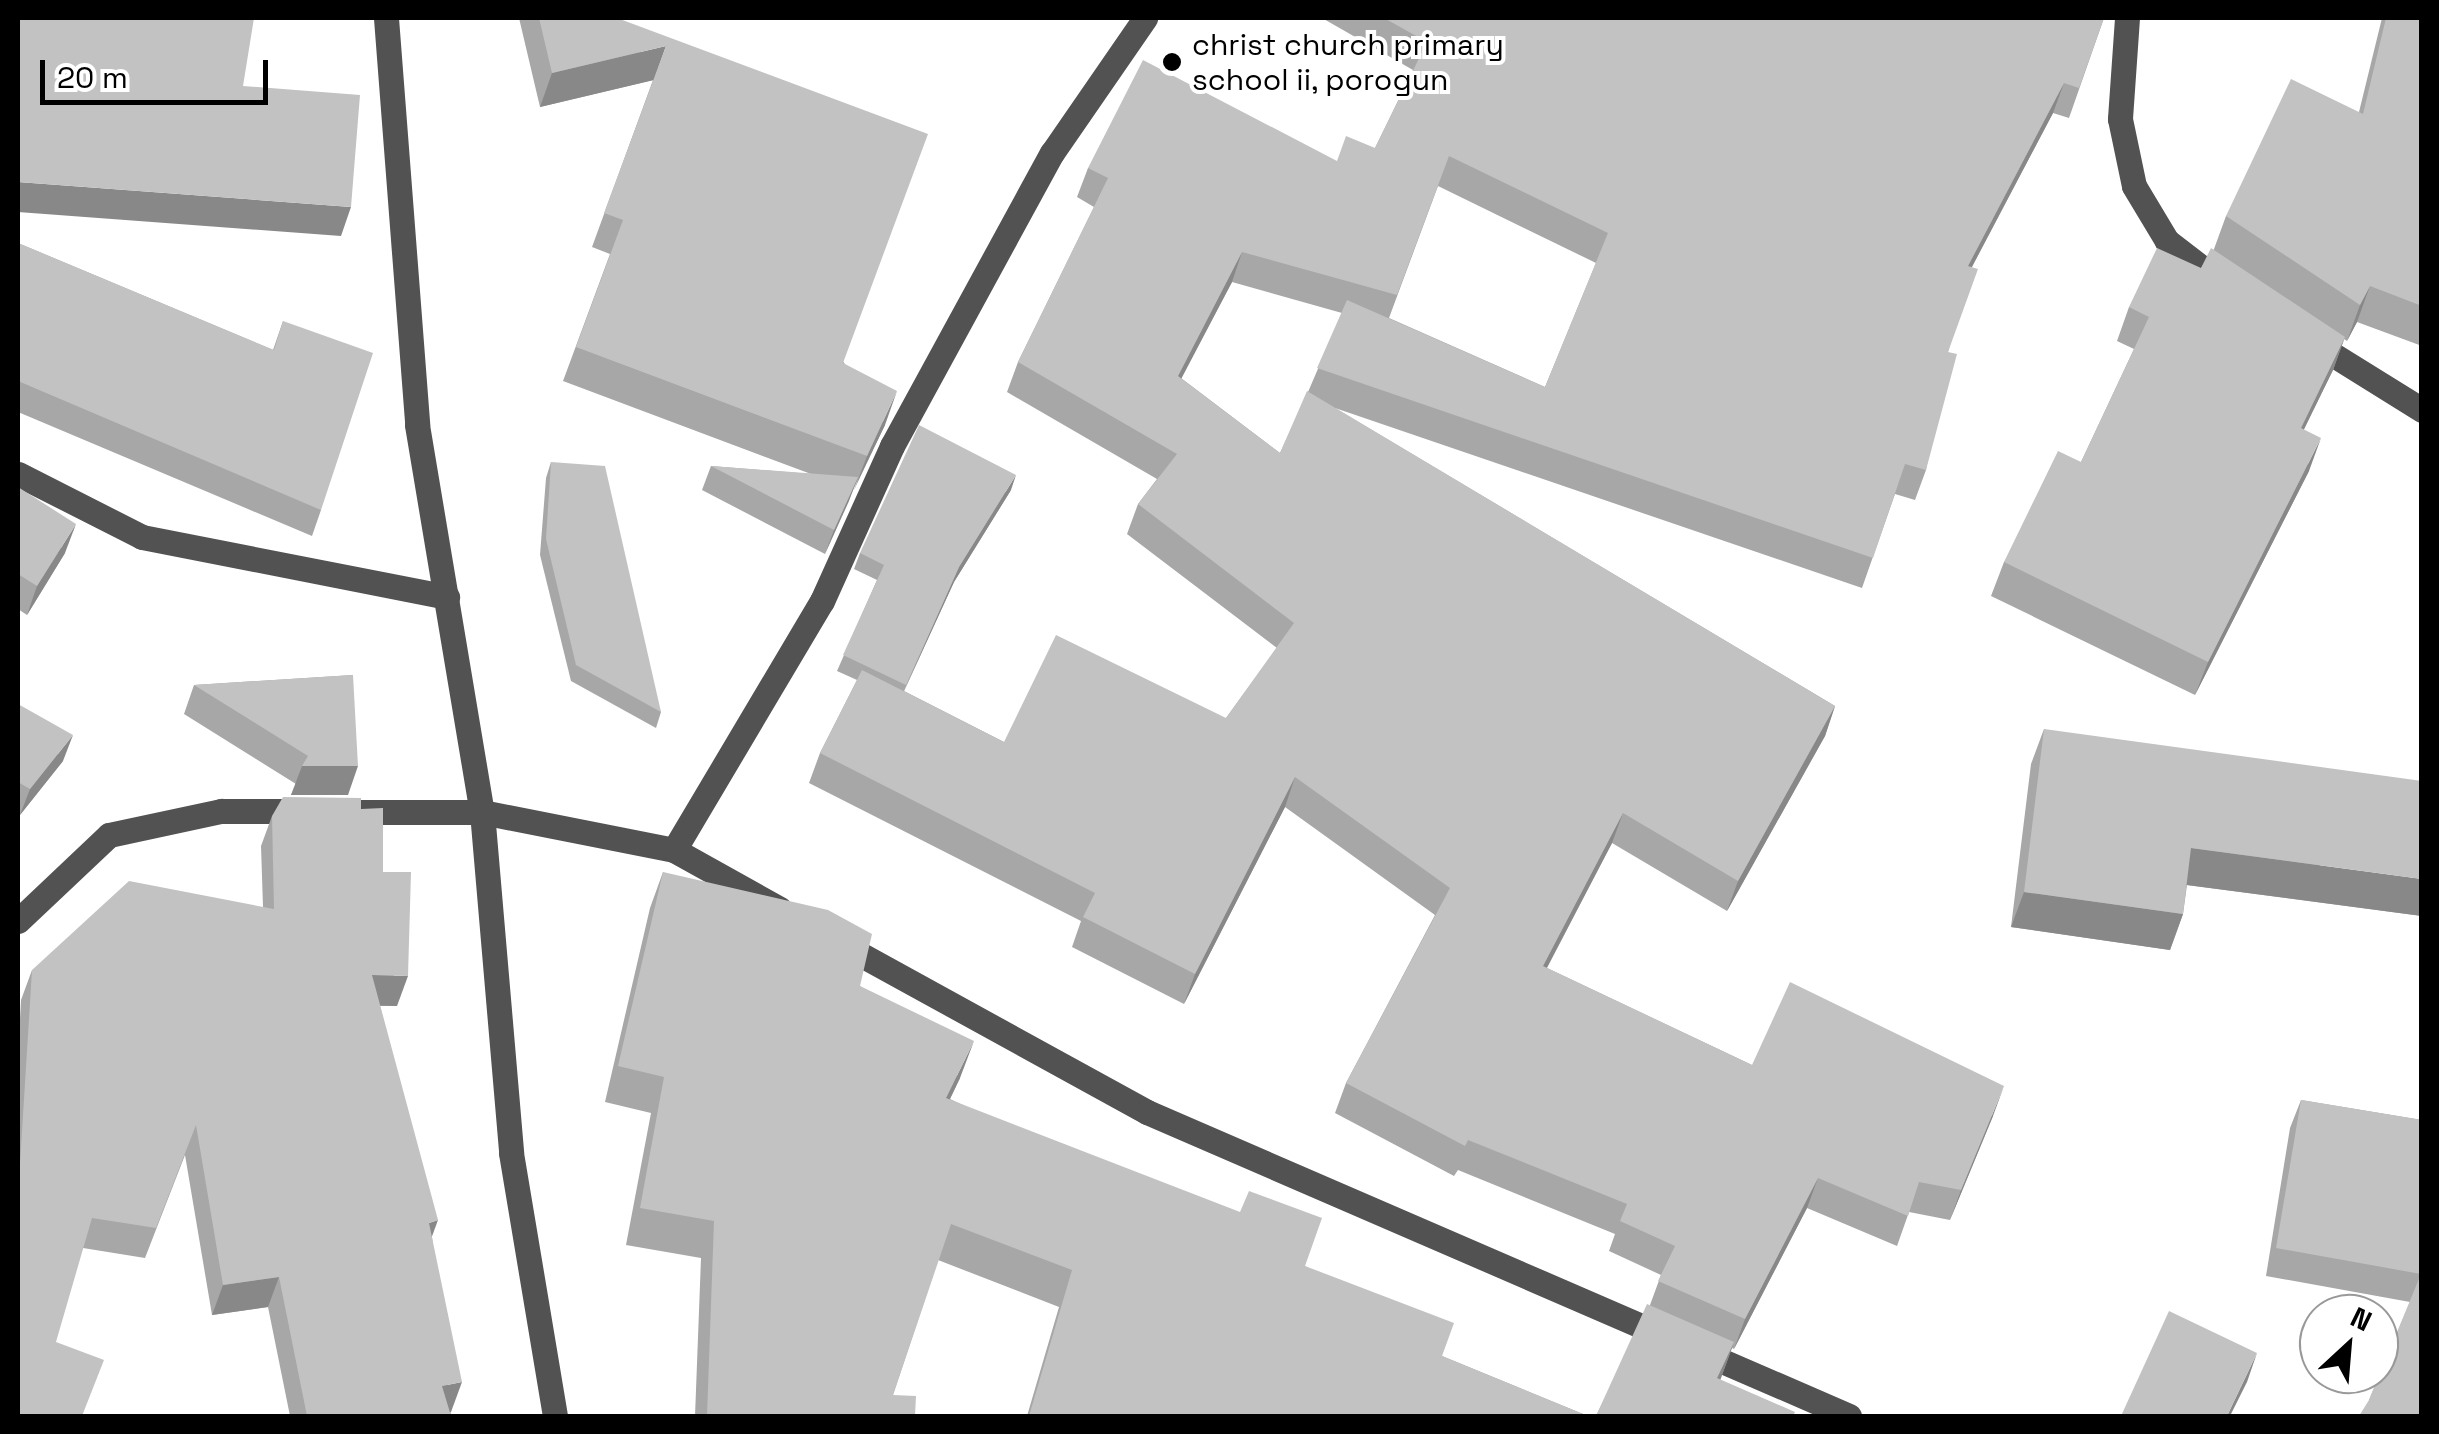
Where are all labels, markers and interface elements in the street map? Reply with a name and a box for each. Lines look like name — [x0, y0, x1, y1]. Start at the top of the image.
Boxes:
place label: christ church primary school ii, porogun — [1192, 27, 1504, 98]
scale bar — [45, 40, 272, 102]
marker: christ church primary school ii, porogun — [1161, 51, 1183, 73]
text: 20 m — [57, 58, 128, 97]
north arrow — [2299, 1294, 2399, 1394]
text: N — [2345, 1299, 2378, 1339]

